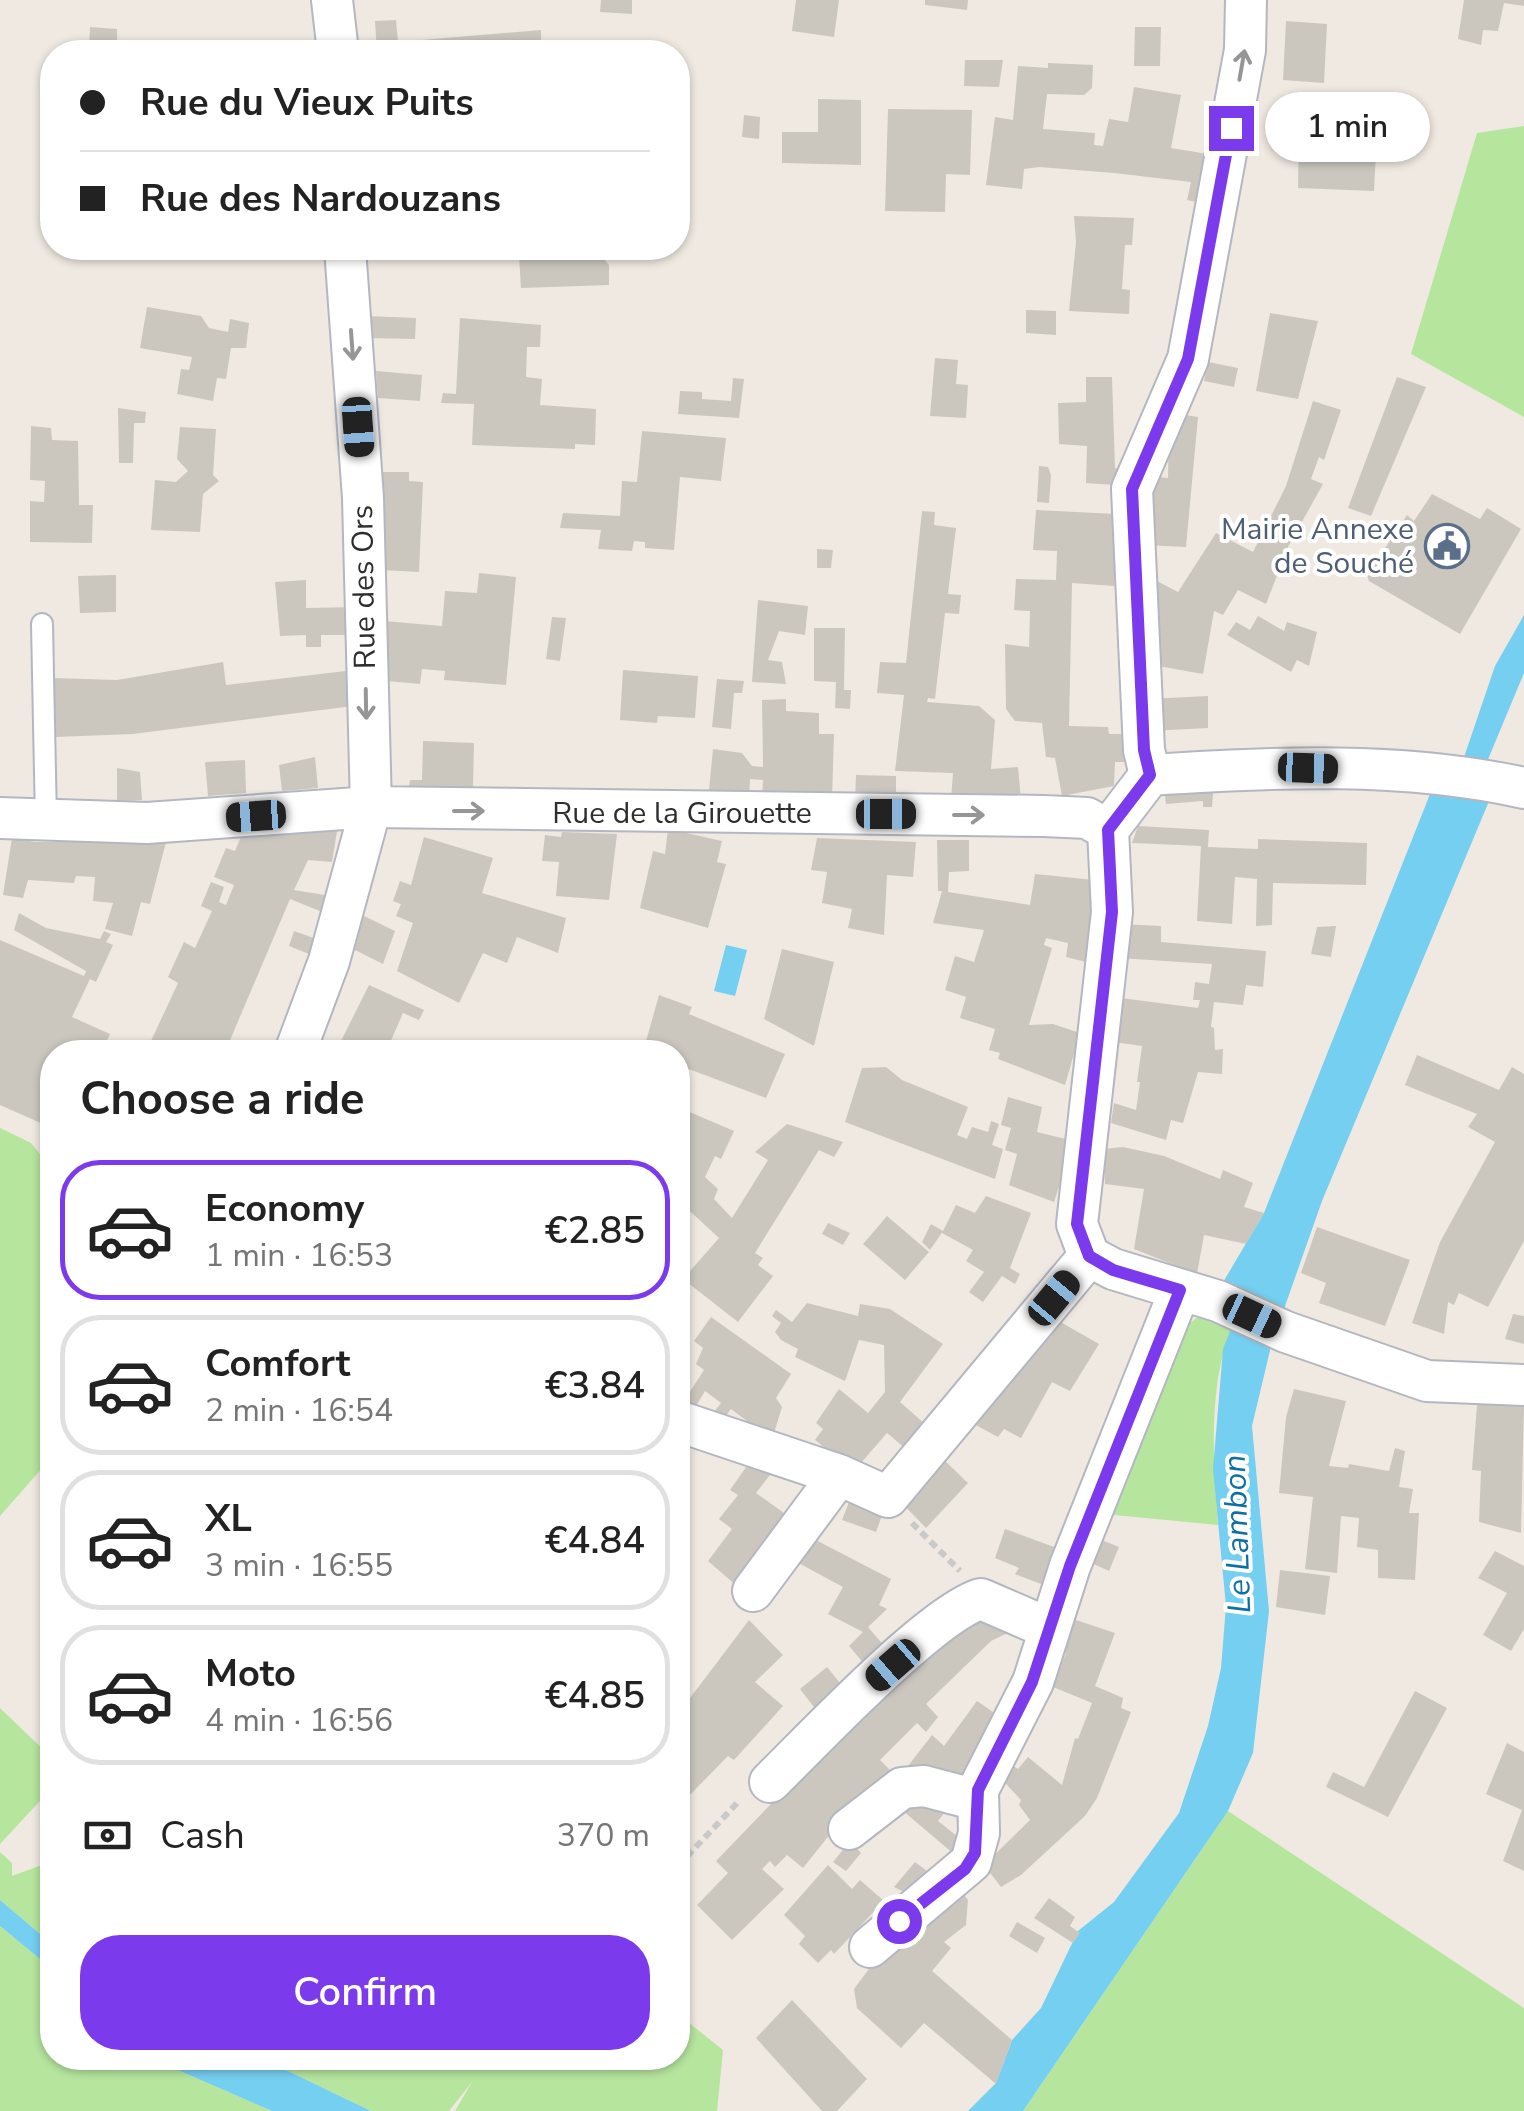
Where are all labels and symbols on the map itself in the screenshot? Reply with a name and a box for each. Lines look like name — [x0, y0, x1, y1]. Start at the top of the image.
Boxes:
one-way arrow — [1233, 49, 1252, 82]
callout: 1 min — [1266, 93, 1431, 163]
route end — [1209, 106, 1254, 151]
one-way arrow — [343, 328, 362, 360]
car — [341, 396, 375, 458]
street label: Rue des Ors — [342, 505, 386, 669]
place label: Mairie Annexe de Souché — [1221, 509, 1414, 584]
public building icon: Mairie Annexe de Souché — [1424, 523, 1470, 569]
one-way arrow — [357, 688, 376, 720]
car — [1277, 752, 1339, 784]
street label: Rue de la Girouette — [552, 793, 812, 834]
car — [225, 799, 287, 833]
car — [856, 799, 916, 829]
one-way arrow — [452, 802, 484, 820]
one-way arrow — [952, 806, 984, 824]
car — [1023, 1265, 1085, 1331]
car — [1218, 1290, 1286, 1342]
water label: Le Lambon — [1213, 1454, 1261, 1614]
car — [861, 1634, 925, 1696]
route start — [877, 1899, 922, 1944]

